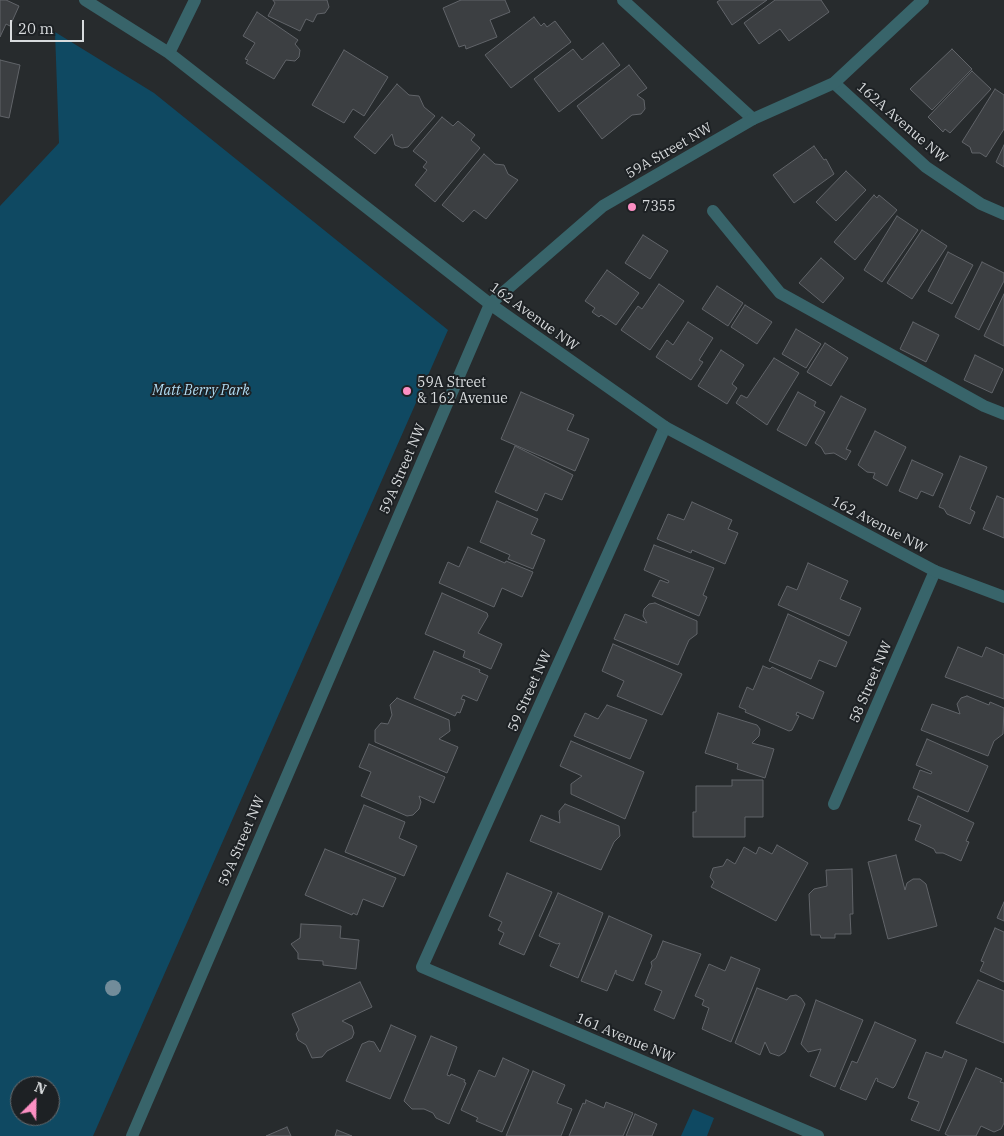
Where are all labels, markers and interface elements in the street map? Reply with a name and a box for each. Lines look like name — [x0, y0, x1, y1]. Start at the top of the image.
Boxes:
scale bar — [12, 10, 86, 42]
text: 20 m — [18, 19, 54, 38]
street label: 162A Avenue NW — [853, 79, 951, 167]
street label: 59A Street NW — [623, 120, 715, 182]
place label: 7355 — [642, 199, 676, 215]
marker: 7355 — [626, 201, 638, 213]
street label: 162 Avenue NW — [486, 279, 582, 355]
place label: 59A Street & 162 Avenue — [417, 375, 508, 408]
park label: Matt Berry Park — [152, 383, 250, 399]
marker: 59A Street & 162 Avenue — [401, 385, 413, 397]
street label: 59A Street NW — [376, 421, 430, 517]
street label: 162 Avenue NW — [829, 493, 929, 557]
street label: 58 Street NW — [846, 639, 896, 725]
street label: 59 Street NW — [505, 648, 555, 734]
street label: 59A Street NW — [215, 793, 269, 889]
street label: 161 Avenue NW — [573, 1010, 677, 1066]
north arrow — [10, 1076, 60, 1126]
text: N — [32, 1078, 49, 1099]

